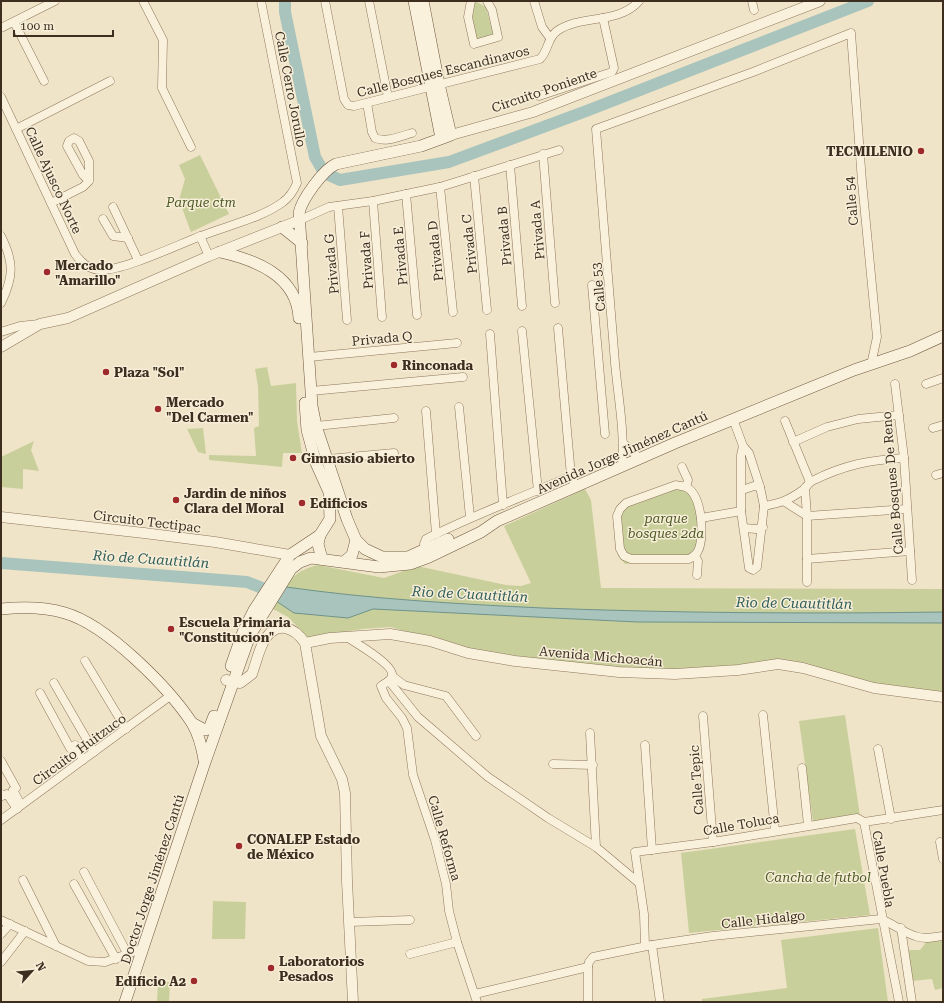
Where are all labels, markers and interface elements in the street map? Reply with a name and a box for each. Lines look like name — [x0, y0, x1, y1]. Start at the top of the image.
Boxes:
scale bar — [14, 12, 113, 38]
text: 100 m — [20, 19, 54, 33]
street label: Calle Cerro Jorullo — [272, 30, 309, 148]
street label: Calle Bosques Escandinavos — [355, 43, 531, 100]
street label: Circuito Poniente — [490, 65, 599, 116]
street label: Calle Ajusco Norte — [22, 124, 85, 236]
place label: TECMILENIO — [826, 144, 914, 159]
marker: TECMILENIO — [916, 146, 926, 156]
street label: Calle 54 — [842, 175, 861, 226]
park label: Parque ctm — [165, 195, 236, 210]
street label: Privada A — [527, 200, 548, 260]
street label: Privada B — [494, 205, 515, 266]
street label: Privada C — [459, 213, 480, 275]
street label: Privada D — [425, 220, 446, 282]
street label: Privada E — [390, 226, 411, 286]
street label: Privada F — [357, 230, 376, 290]
street label: Privada G — [321, 233, 342, 295]
place label: Mercado "Amarillo" — [55, 258, 121, 288]
street label: Calle 53 — [588, 262, 609, 312]
marker: Mercado "Amarillo" — [42, 267, 52, 277]
street label: Privada Q — [351, 328, 413, 349]
place label: Rinconada — [402, 358, 474, 373]
marker: Rinconada — [389, 360, 399, 370]
place label: Plaza "Sol" — [114, 365, 185, 380]
marker: Plaza "Sol" — [101, 367, 111, 377]
place label: Mercado "Del Carmen" — [166, 395, 254, 425]
marker: Mercado "Del Carmen" — [153, 404, 163, 414]
street label: Avenida Jorge Jiménez Cantú — [535, 408, 710, 497]
street label: Calle Bosques De Reno — [879, 411, 906, 555]
place label: Gimnasio abierto — [301, 451, 415, 466]
marker: Gimnasio abierto — [288, 453, 298, 463]
place label: Jardin de niños Clara del Moral — [184, 486, 287, 516]
marker: Jardin de niños Clara del Moral — [171, 495, 181, 505]
place label: Edificios — [310, 496, 368, 511]
marker: Edificios — [297, 498, 307, 508]
street label: Circuito Tectipac — [92, 507, 202, 536]
park label: parque bosques 2da — [628, 511, 704, 541]
water label: Rio de Cuautitlán — [91, 547, 210, 571]
water label: Rio de Cuautitlán — [410, 583, 529, 605]
water label: Rio de Cuautitlán — [735, 594, 853, 612]
place label: Escuela Primaria "Constitucion" — [179, 615, 291, 645]
marker: Escuela Primaria "Constitucion" — [166, 624, 176, 634]
street label: Avenida Michoacán — [539, 644, 664, 669]
street label: Circuito Huitzuco — [30, 710, 129, 788]
street label: Calle Tepic — [687, 745, 706, 815]
street label: Doctor Jorge Jiménez Cantú — [118, 792, 187, 966]
street label: Calle Reforma — [425, 794, 464, 882]
street label: Calle Toluca — [702, 810, 780, 839]
street label: Calle Puebla — [869, 829, 898, 909]
place label: CONALEP Estado de México — [247, 832, 360, 862]
marker: CONALEP Estado de México — [234, 841, 244, 851]
park label: Cancha de futbol — [765, 870, 871, 885]
street label: Calle Hidalgo — [720, 908, 806, 931]
north arrow — [12, 951, 52, 991]
place label: Laboratorios Pesados — [279, 954, 365, 984]
text: N — [33, 960, 48, 974]
marker: Laboratorios Pesados — [266, 963, 276, 973]
place label: Edificio A2 — [115, 974, 186, 989]
marker: Edificio A2 — [189, 976, 199, 986]

